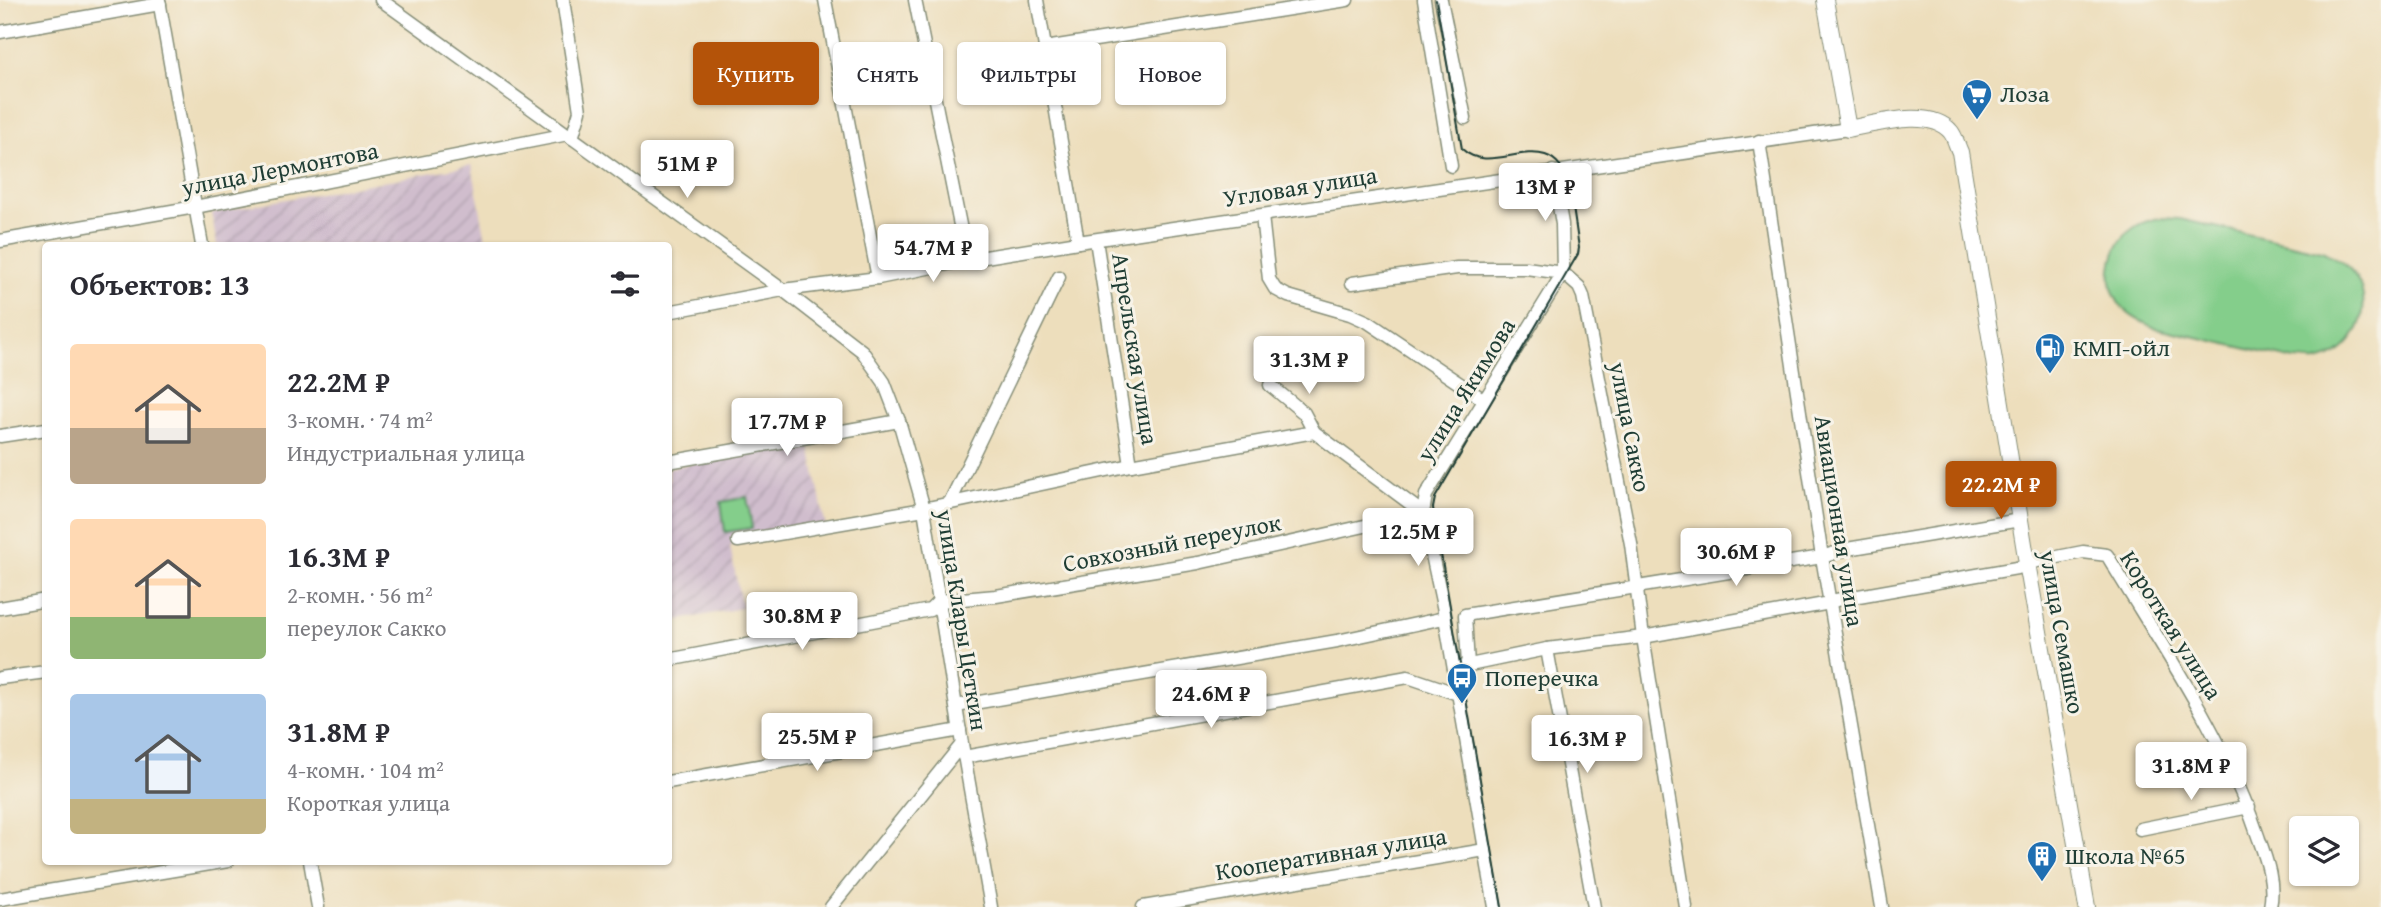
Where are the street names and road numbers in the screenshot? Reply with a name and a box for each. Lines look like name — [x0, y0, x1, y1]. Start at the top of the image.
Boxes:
street label: улица Лермонтова — [178, 132, 382, 205]
street label: Угловая улица — [1220, 157, 1380, 216]
street label: Апрельская улица — [1103, 251, 1168, 448]
street label: улица Якимова — [1407, 311, 1524, 469]
street label: улица Сакко — [1601, 358, 1660, 495]
street label: Авиационная улица — [1806, 413, 1874, 630]
street label: Совхозный переулок — [1060, 504, 1284, 581]
street label: улица Клары Цеткин — [928, 506, 997, 733]
street label: Короткая улица — [2112, 543, 2232, 707]
street label: улица Семашко — [2031, 546, 2094, 717]
street label: Кооперативная улица — [1213, 818, 1450, 889]

